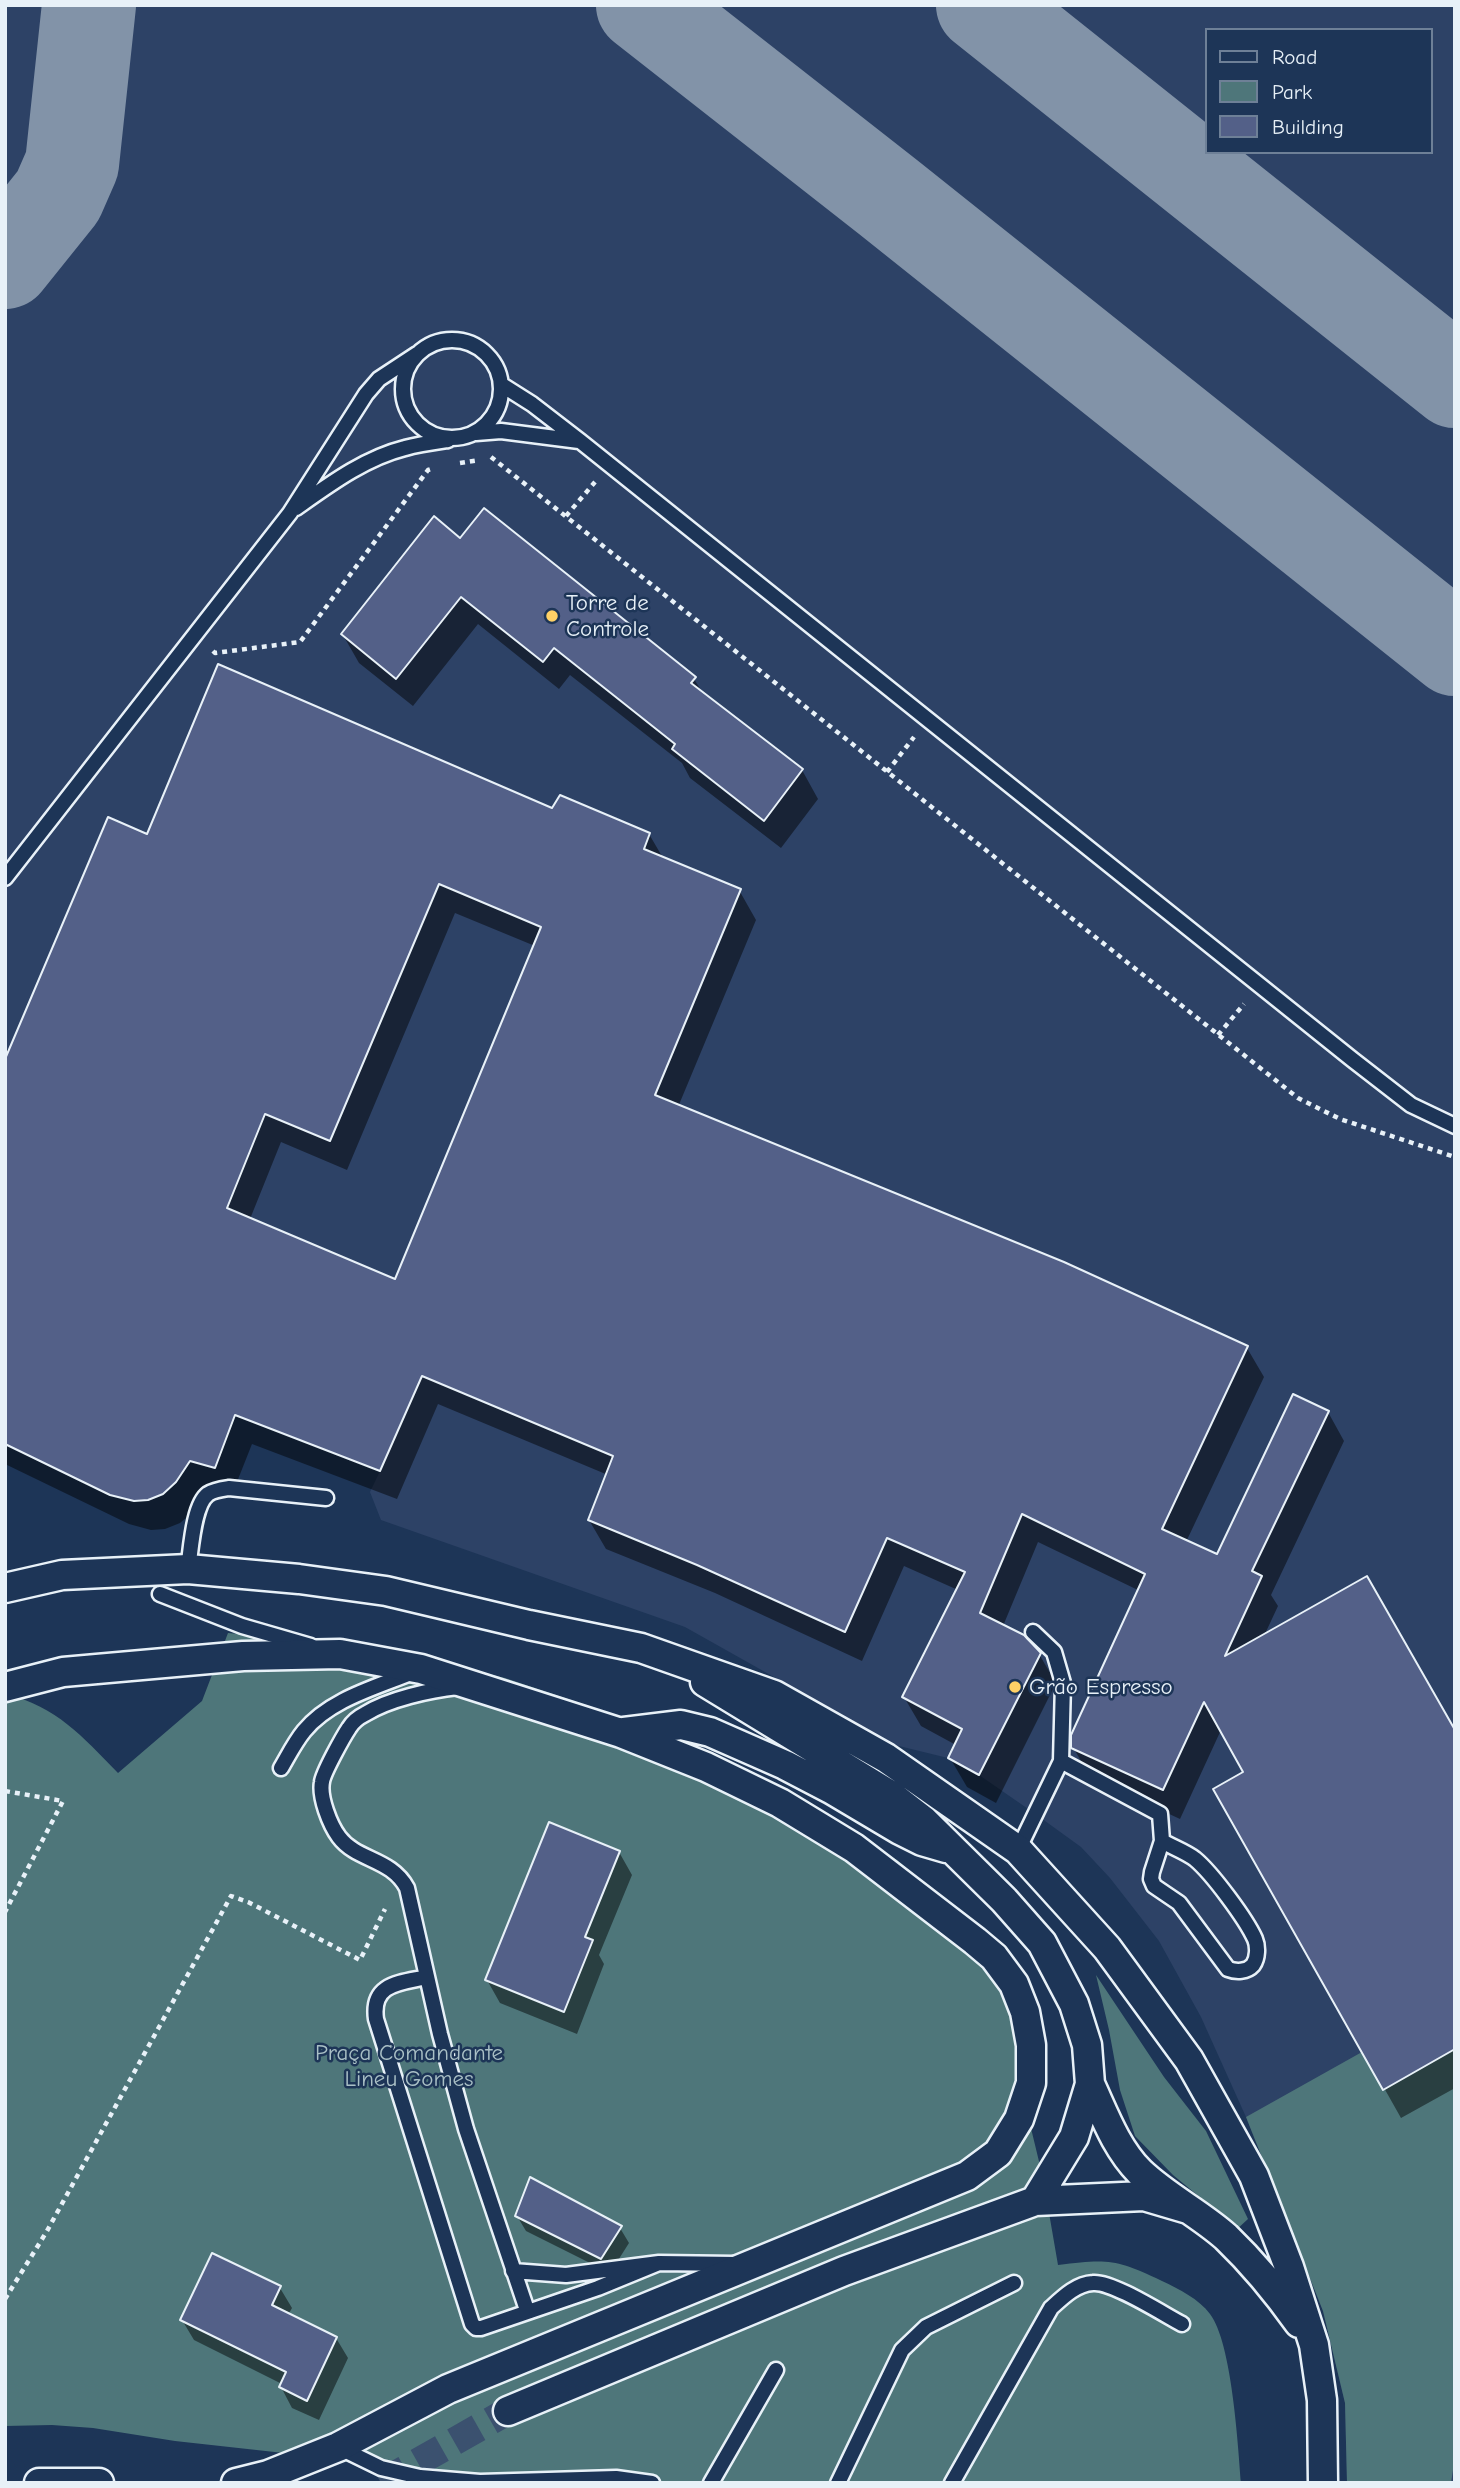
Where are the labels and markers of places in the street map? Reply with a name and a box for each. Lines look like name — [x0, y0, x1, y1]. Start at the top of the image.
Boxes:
place label: Torre de Controle — [566, 589, 649, 643]
marker: Torre de Controle — [544, 608, 560, 624]
place label: Grão Espresso — [1029, 1673, 1173, 1701]
marker: Grão Espresso — [1007, 1679, 1023, 1695]

